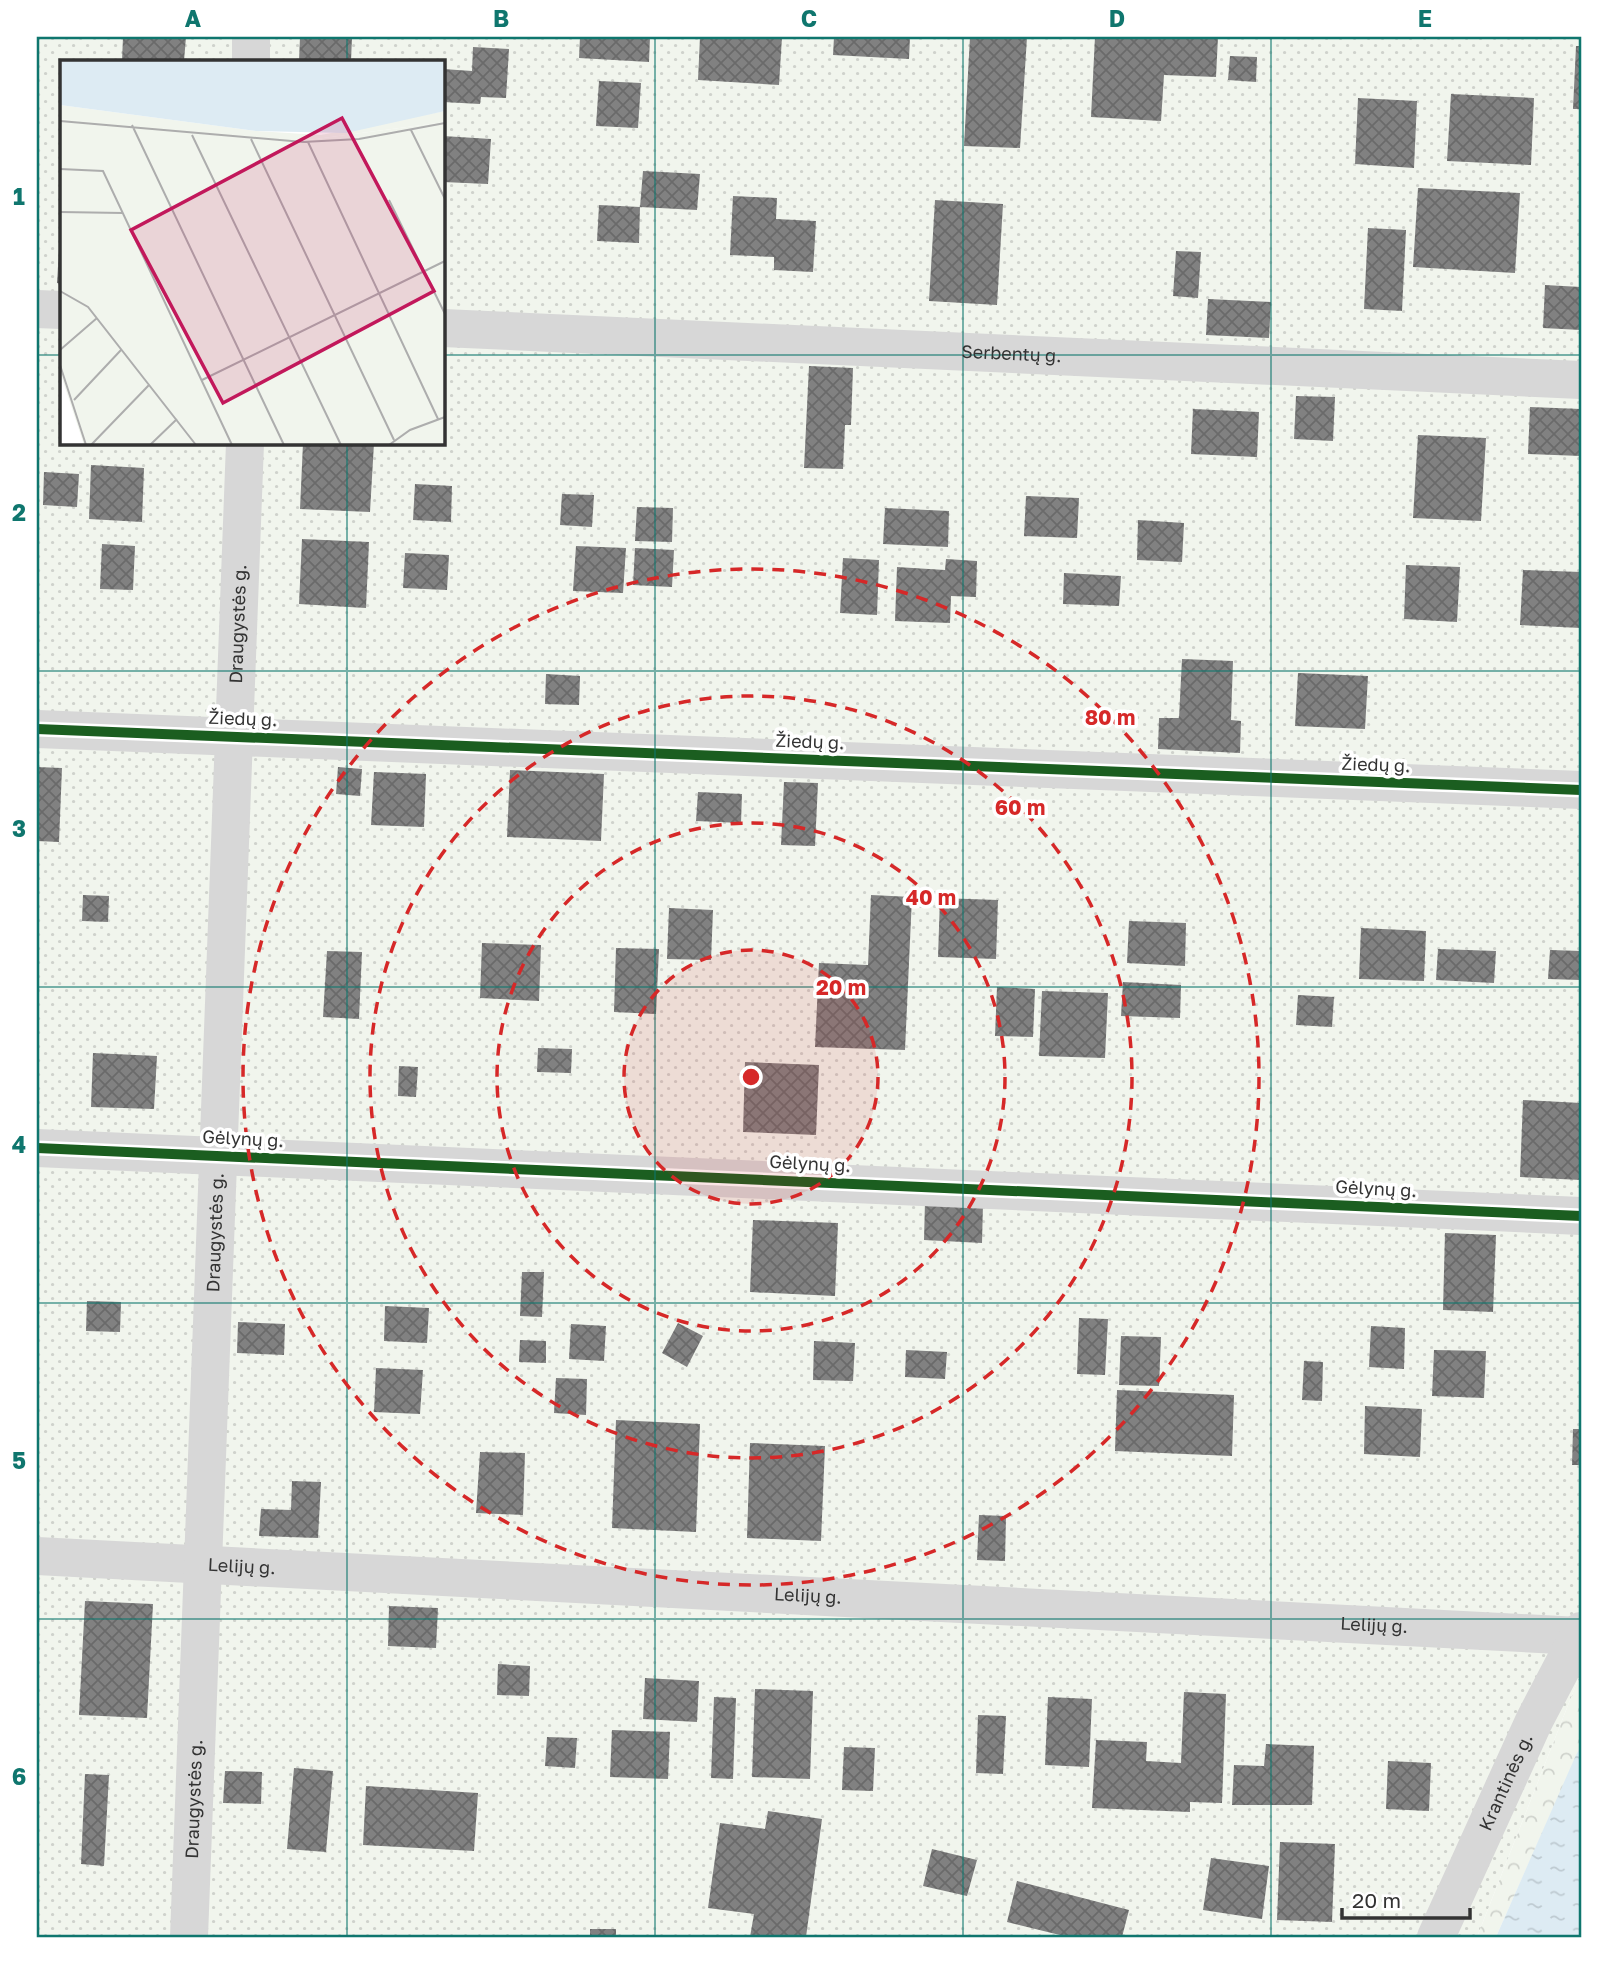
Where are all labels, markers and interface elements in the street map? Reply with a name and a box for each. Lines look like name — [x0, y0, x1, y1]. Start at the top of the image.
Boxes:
text: A — [185, 4, 202, 32]
text: B — [493, 4, 509, 32]
text: C — [801, 4, 817, 32]
text: D — [1109, 4, 1125, 32]
text: E — [1418, 4, 1432, 32]
inset map — [60, 60, 444, 444]
text: 1 — [13, 182, 25, 210]
street label: Serbentų g. — [961, 340, 1062, 366]
text: 2 — [12, 498, 26, 526]
street label: Draugystės g. — [224, 564, 250, 684]
text: 80 m — [1085, 704, 1135, 730]
street label: Žiedų g. — [208, 706, 278, 730]
street label: Žiedų g. — [775, 729, 845, 753]
street label: Žiedų g. — [1341, 752, 1411, 776]
text: 60 m — [995, 794, 1045, 820]
text: 3 — [12, 814, 26, 842]
text: 40 m — [906, 884, 956, 910]
text: 20 m — [816, 974, 866, 1000]
centre of rings — [739, 1065, 763, 1089]
street label: Gėlynų g. — [202, 1125, 284, 1151]
text: 4 — [12, 1130, 26, 1158]
street label: Gėlynų g. — [769, 1150, 851, 1176]
street label: Draugystės g. — [201, 1172, 228, 1293]
street label: Gėlynų g. — [1335, 1175, 1417, 1201]
text: 5 — [12, 1446, 26, 1474]
street label: Lelijų g. — [207, 1553, 276, 1578]
street label: Lelijų g. — [774, 1582, 842, 1608]
street label: Lelijų g. — [1340, 1612, 1409, 1637]
street label: Krantinės g. — [1474, 1730, 1537, 1834]
street label: Draugystės g. — [180, 1739, 206, 1859]
text: 6 — [12, 1762, 26, 1790]
scale bar — [1342, 1876, 1469, 1920]
text: 20 m — [1352, 1887, 1401, 1913]

